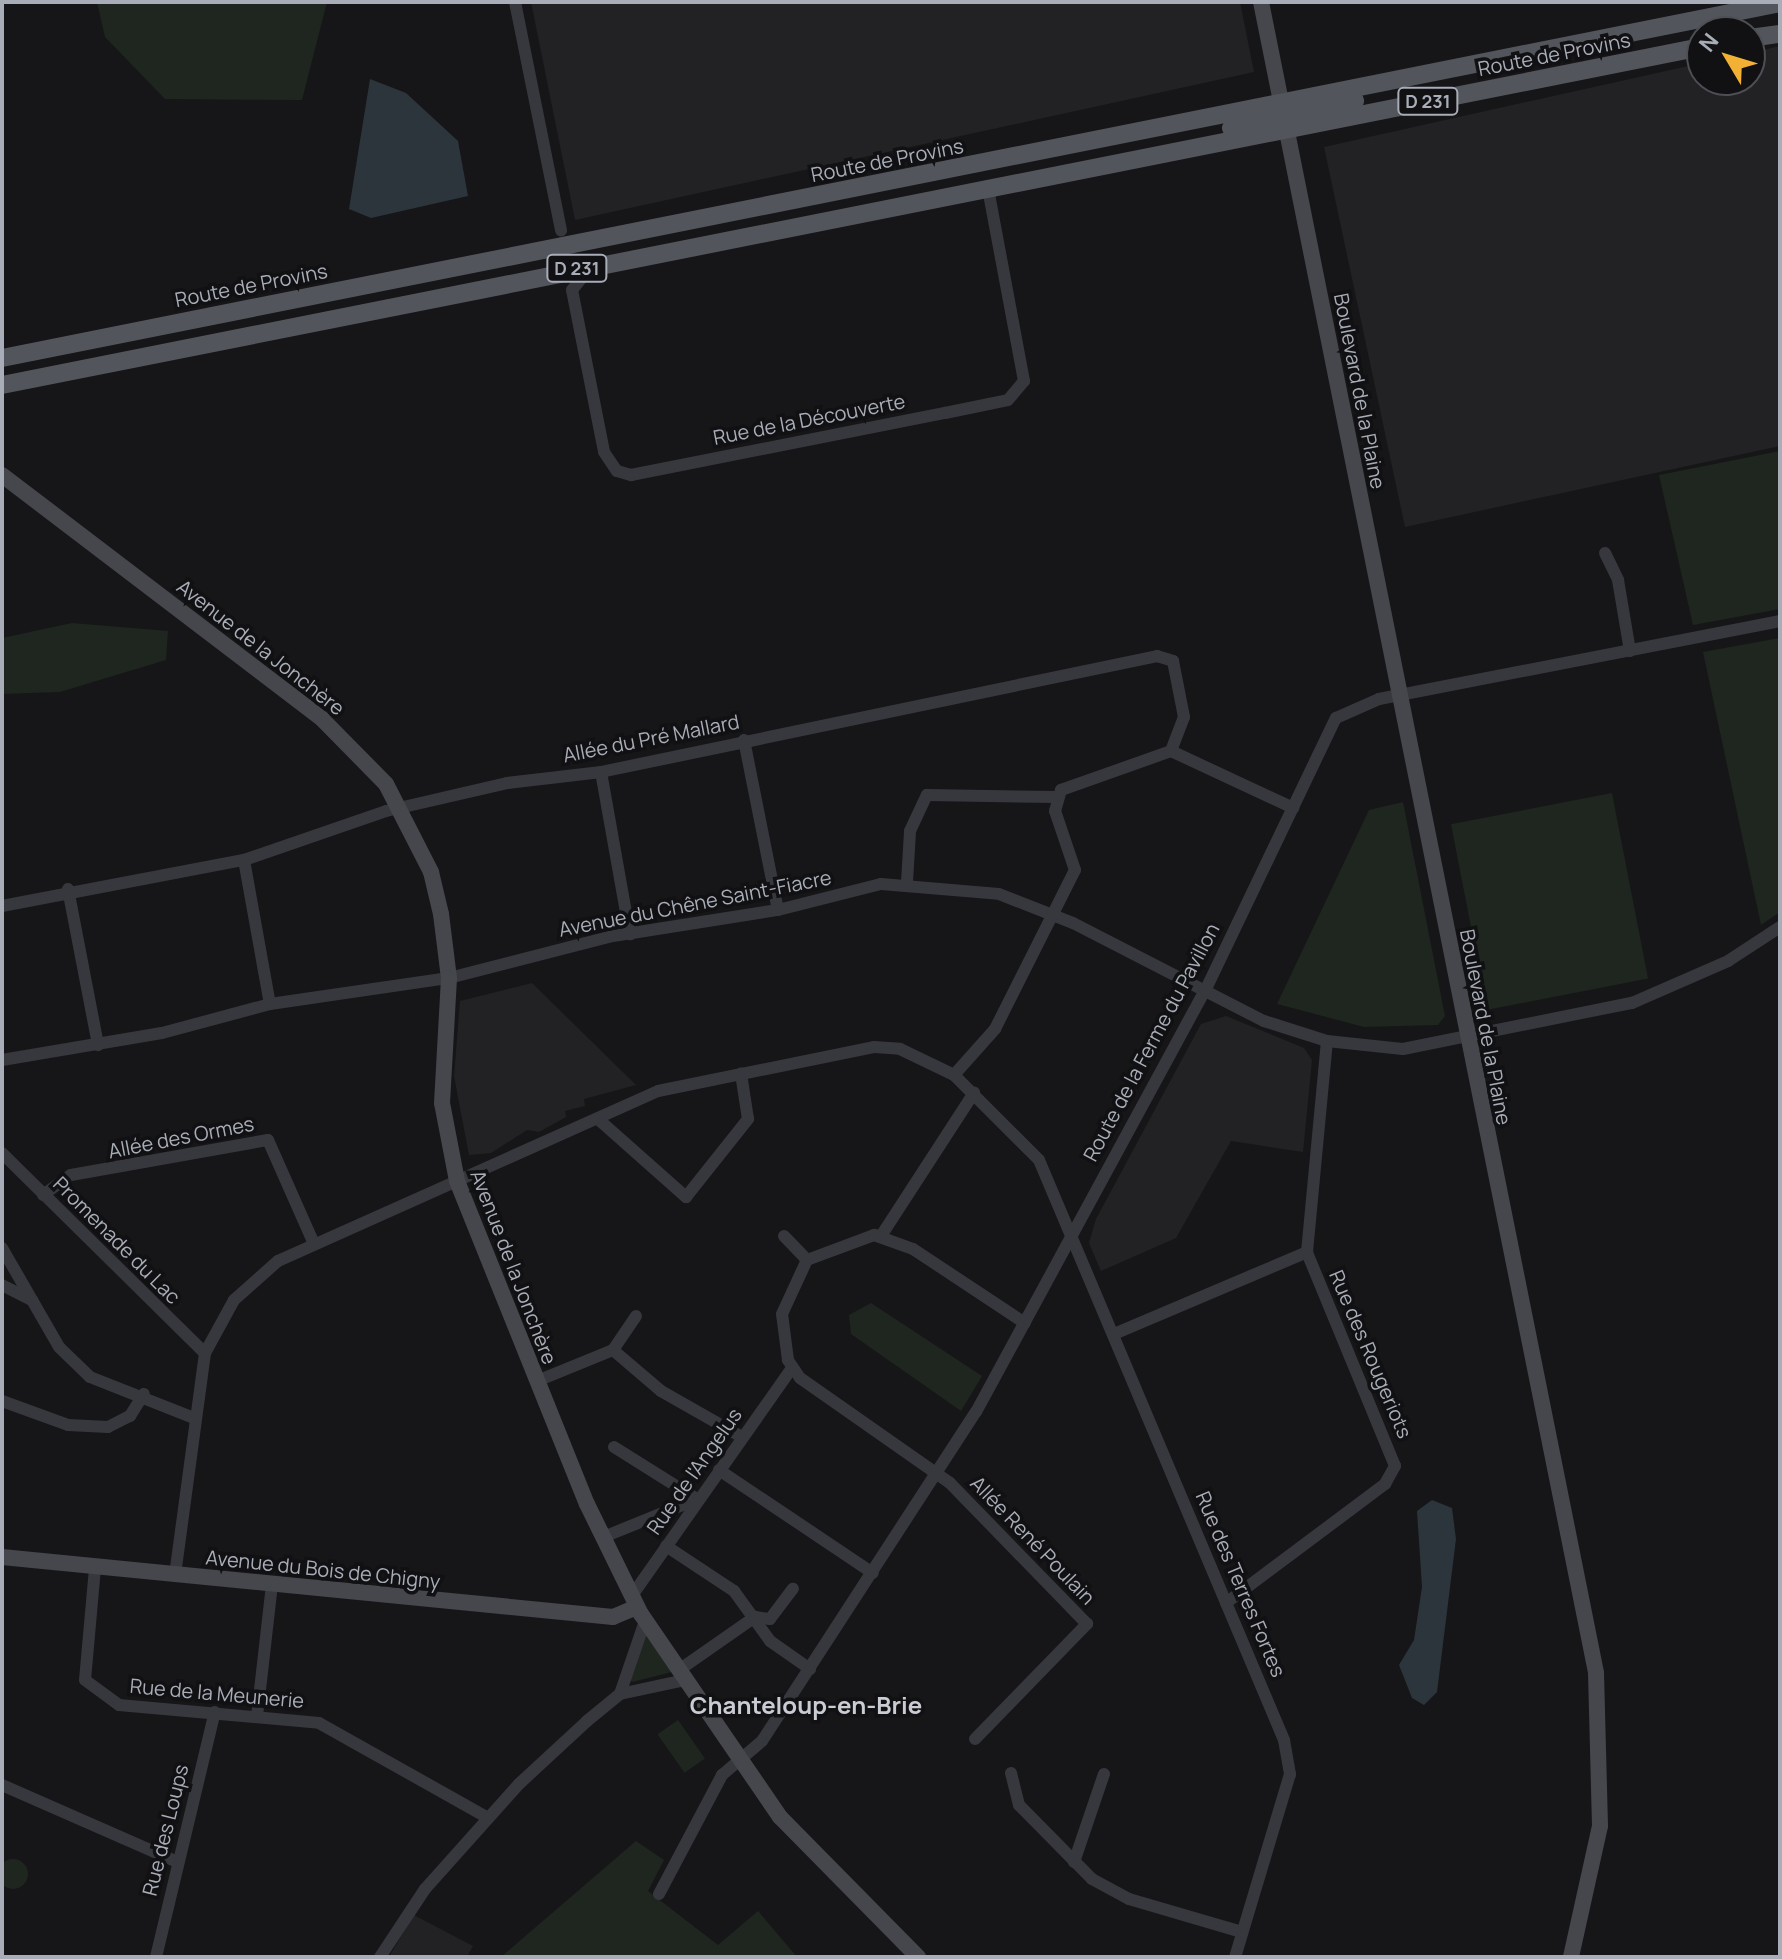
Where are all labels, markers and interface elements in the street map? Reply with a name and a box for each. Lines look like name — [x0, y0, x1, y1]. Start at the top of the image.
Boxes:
north arrow — [1686, 16, 1766, 96]
street label: Route de Provins — [1476, 27, 1632, 81]
text: N — [1692, 27, 1725, 58]
road number: D 231 — [1396, 87, 1460, 115]
street label: Route de Provins — [809, 133, 965, 187]
road number: D 231 — [545, 254, 609, 282]
street label: Route de Provins — [173, 258, 329, 312]
street label: Boulevard de la Plaine — [1329, 291, 1391, 491]
street label: Rue de la Découverte — [711, 389, 907, 449]
street label: Avenue de la Jonchère — [172, 574, 350, 720]
street label: Allée du Pré Mallard — [561, 709, 741, 767]
street label: Avenue du Chêne Saint-Fiacre — [557, 865, 833, 941]
street label: Route de la Ferme du Pavillon — [1078, 919, 1224, 1165]
street label: Boulevard de la Plaine — [1455, 927, 1517, 1127]
street label: Allée des Ormes — [106, 1111, 256, 1163]
street label: Avenue de la Jonchère — [466, 1167, 562, 1367]
street label: Promenade du Lac — [48, 1171, 186, 1309]
street label: Rue des Rougeriots — [1325, 1266, 1417, 1442]
street label: Rue de l'Angelus — [641, 1403, 747, 1539]
street label: Allée René Poulain — [966, 1471, 1100, 1609]
street label: Rue des Terres Fortes — [1191, 1488, 1291, 1680]
street label: Avenue du Bois de Chigny — [205, 1545, 441, 1593]
street label: Rue de la Meunerie — [129, 1673, 305, 1713]
district label: Chanteloup-en-Brie — [690, 1691, 922, 1719]
street label: Rue des Loups — [137, 1762, 193, 1898]

